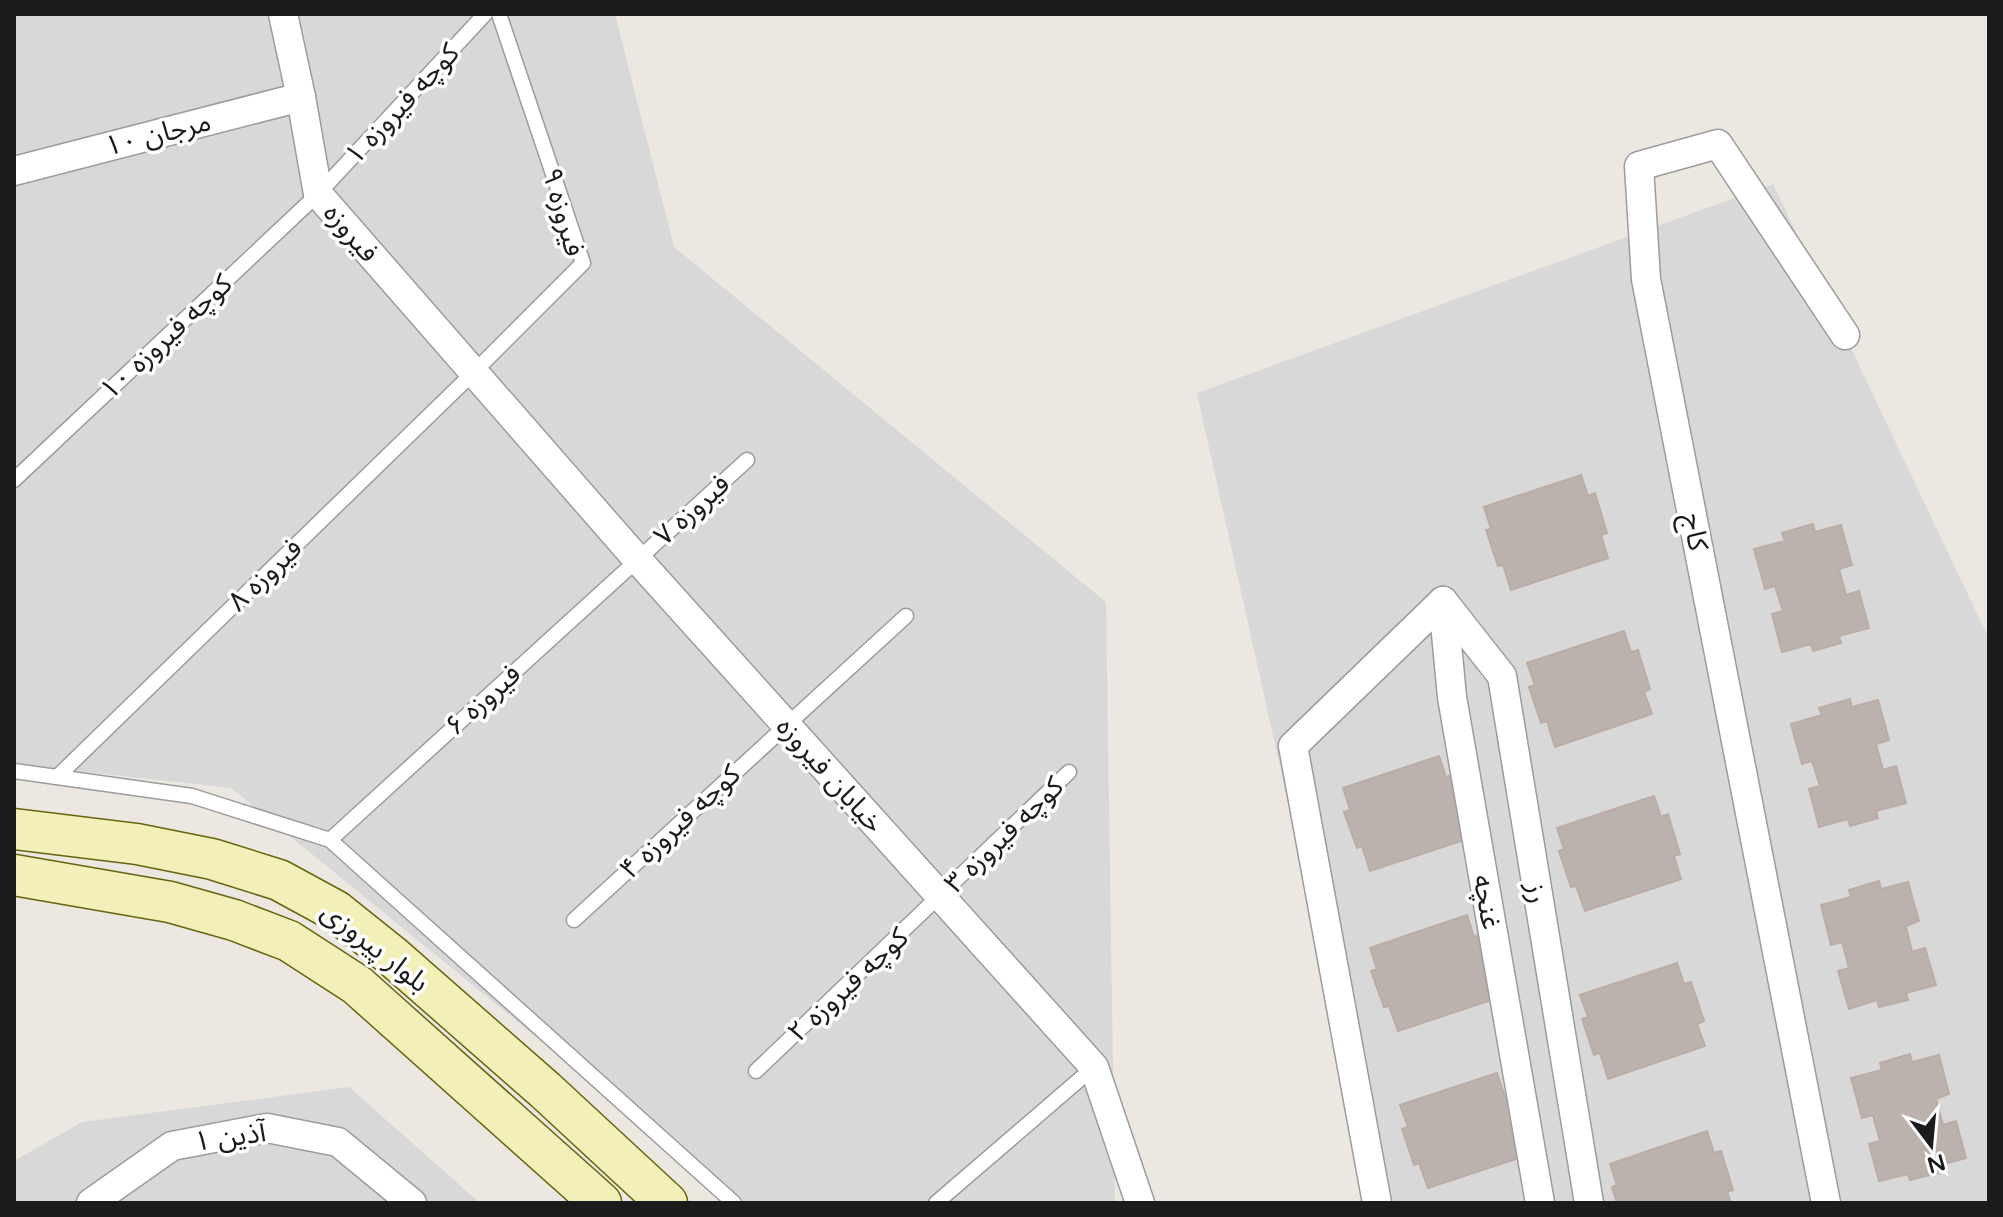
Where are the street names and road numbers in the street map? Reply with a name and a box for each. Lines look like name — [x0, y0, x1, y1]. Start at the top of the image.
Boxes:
street label: کوچه فیروزه ۱ — [338, 36, 467, 171]
street label: مرجان ۱۰ — [102, 104, 214, 164]
street label: فیروزه ۹ — [534, 164, 592, 260]
street label: فیروزه — [316, 197, 386, 269]
street label: کوچه فیروزه ۱۰ — [93, 267, 240, 407]
street label: فیروزه ۷ — [647, 467, 737, 553]
street label: کاج — [1672, 510, 1715, 555]
street label: فیروزه ۸ — [221, 531, 309, 619]
street label: فیروزه ۶ — [438, 657, 528, 743]
street label: خیابان فیروزه — [769, 710, 891, 840]
street label: کوچه فیروزه ۴ — [613, 757, 748, 887]
street label: کوچه فیروزه ۳ — [937, 769, 1071, 900]
street label: غنچه — [1465, 872, 1509, 932]
street label: رز — [1518, 879, 1555, 906]
street label: بلوار پیروزی — [314, 894, 436, 1000]
street label: کوچه فیروزه ۲ — [781, 920, 916, 1050]
street label: آذین ۱ — [192, 1115, 270, 1159]

